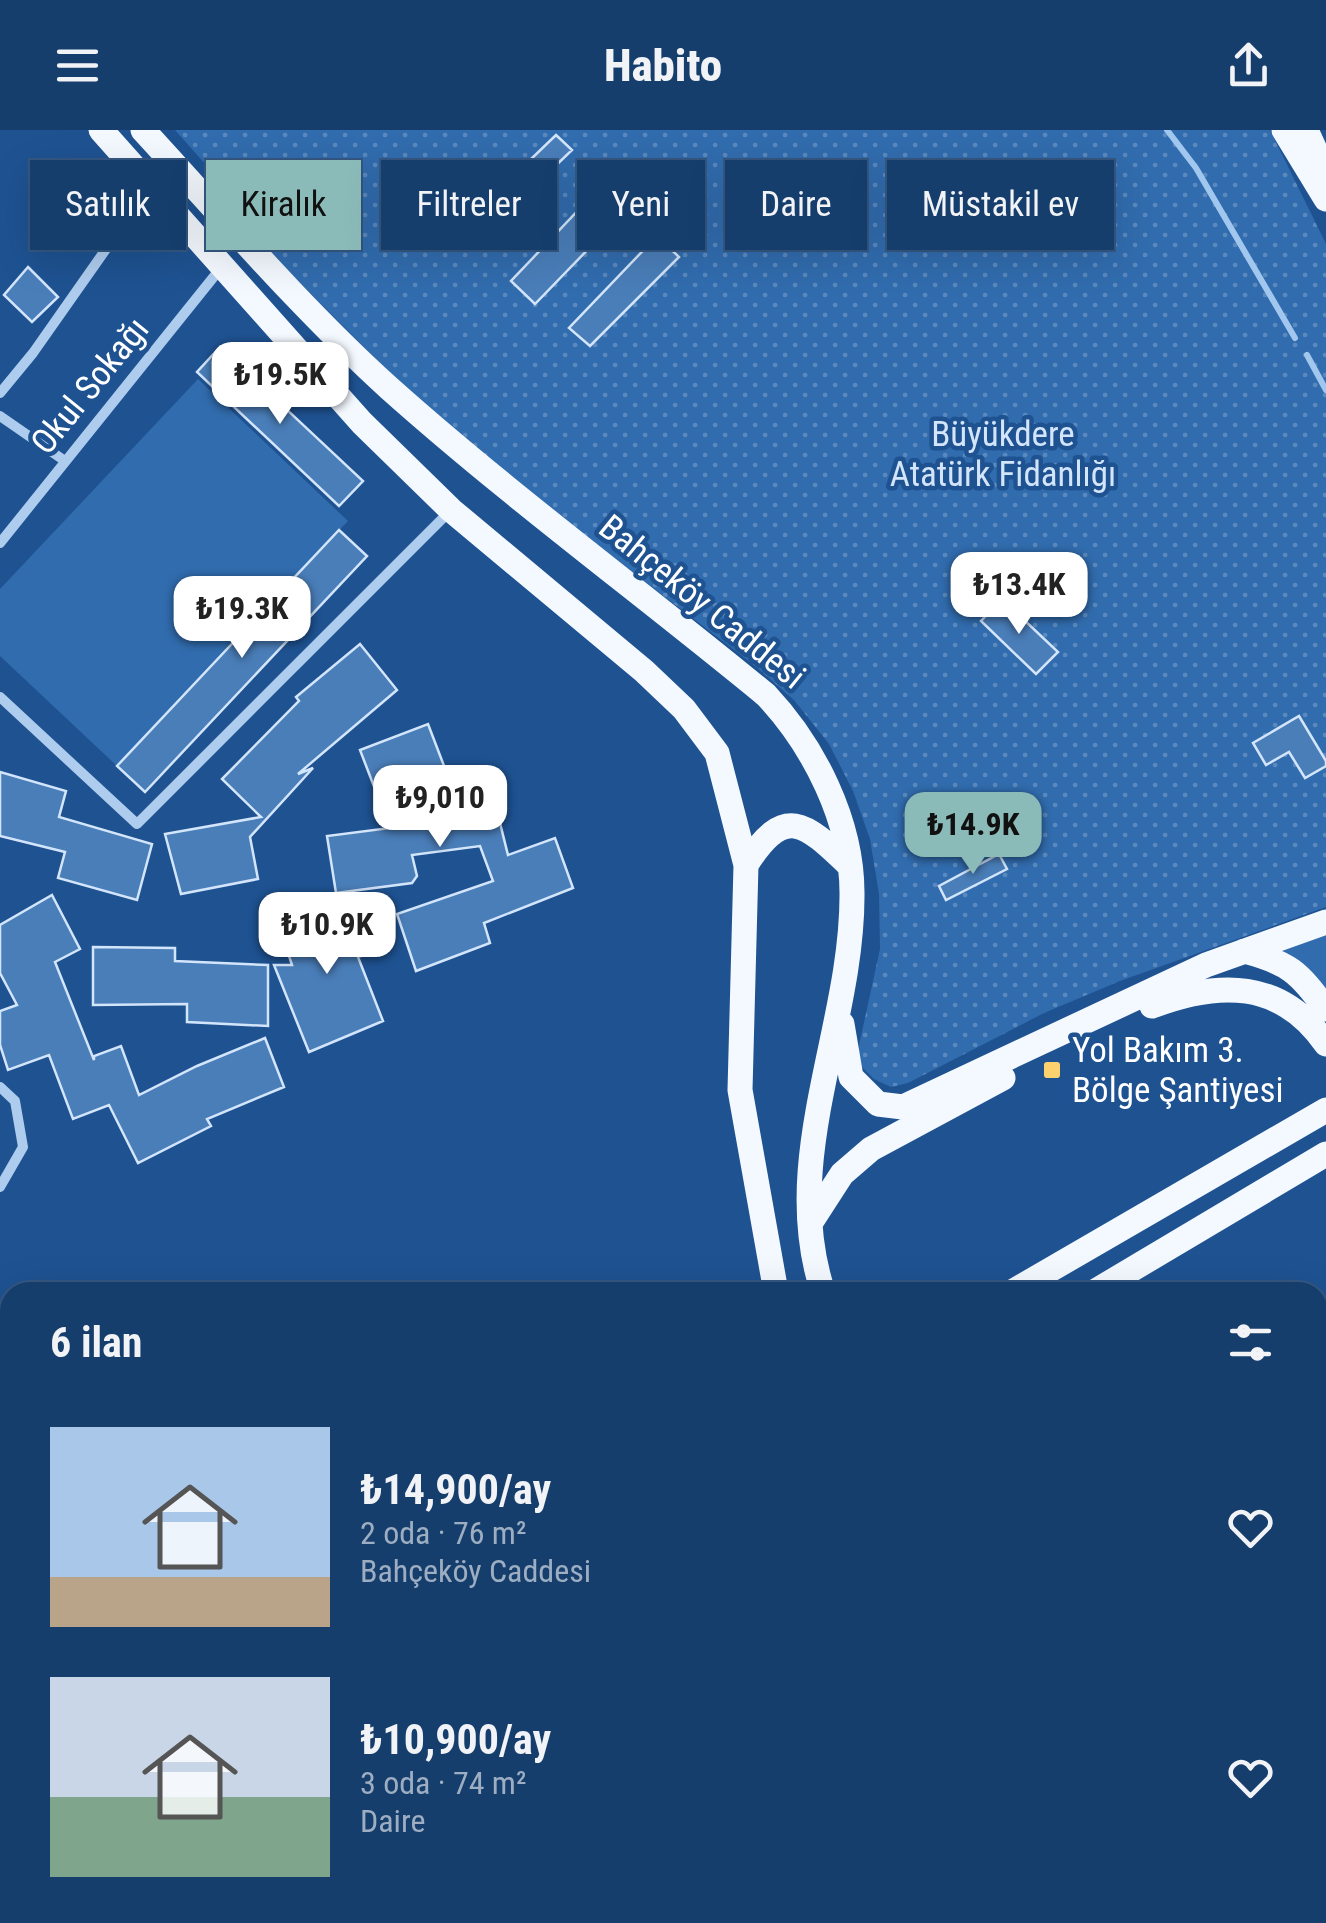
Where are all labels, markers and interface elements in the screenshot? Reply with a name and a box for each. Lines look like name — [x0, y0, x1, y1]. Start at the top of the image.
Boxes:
icon: menu — [50, 38, 105, 93]
icon: share — [1221, 38, 1276, 93]
text: Habito — [604, 39, 722, 92]
chip: Satılık — [30, 160, 186, 250]
chip: Kiralık — [206, 160, 361, 250]
chip: Filtreler — [381, 160, 557, 250]
chip: Yeni — [577, 160, 705, 250]
chip: Daire — [725, 160, 867, 250]
chip: Müstakil ev — [887, 160, 1114, 250]
street label: Okul Sokağı — [23, 310, 157, 462]
pin: ₺19.5K — [199, 342, 361, 427]
text: ₺19.5K — [234, 355, 326, 393]
park label: Büyükdere Atatürk Fidanlığı — [890, 414, 1116, 495]
street label: Bahçeköy Caddesi — [591, 507, 813, 697]
pin: ₺13.4K — [938, 552, 1100, 637]
text: ₺13.4K — [973, 565, 1065, 603]
pin: ₺19.3K — [161, 576, 323, 661]
text: ₺19.3K — [196, 589, 288, 627]
pin: ₺9,010 — [359, 765, 521, 850]
text: ₺9,010 — [395, 778, 485, 816]
pin: ₺14.9K — [892, 792, 1054, 877]
text: ₺14.9K — [927, 805, 1019, 843]
pin: ₺10.9K — [246, 892, 408, 977]
text: ₺10.9K — [281, 905, 373, 943]
place label: Yol Bakım 3. Bölge Şantiyesi — [1072, 1030, 1283, 1111]
marker: Yol Bakım 3. Bölge Şantiyesi — [1041, 1059, 1063, 1081]
icon: filters — [1223, 1315, 1278, 1370]
text: 6 ilan — [50, 1318, 143, 1367]
text: ₺14,900/ay — [360, 1465, 551, 1514]
icon: home — [130, 1467, 250, 1587]
icon: heart — [1223, 1500, 1278, 1555]
text: 2 oda · 76 m² — [360, 1514, 526, 1552]
text: Bahçeköy Caddesi — [360, 1552, 591, 1590]
text: ₺10,900/ay — [360, 1715, 551, 1764]
icon: home — [130, 1717, 250, 1837]
icon: heart — [1223, 1750, 1278, 1805]
text: 3 oda · 74 m² — [360, 1764, 526, 1802]
text: Daire — [360, 1802, 425, 1840]

